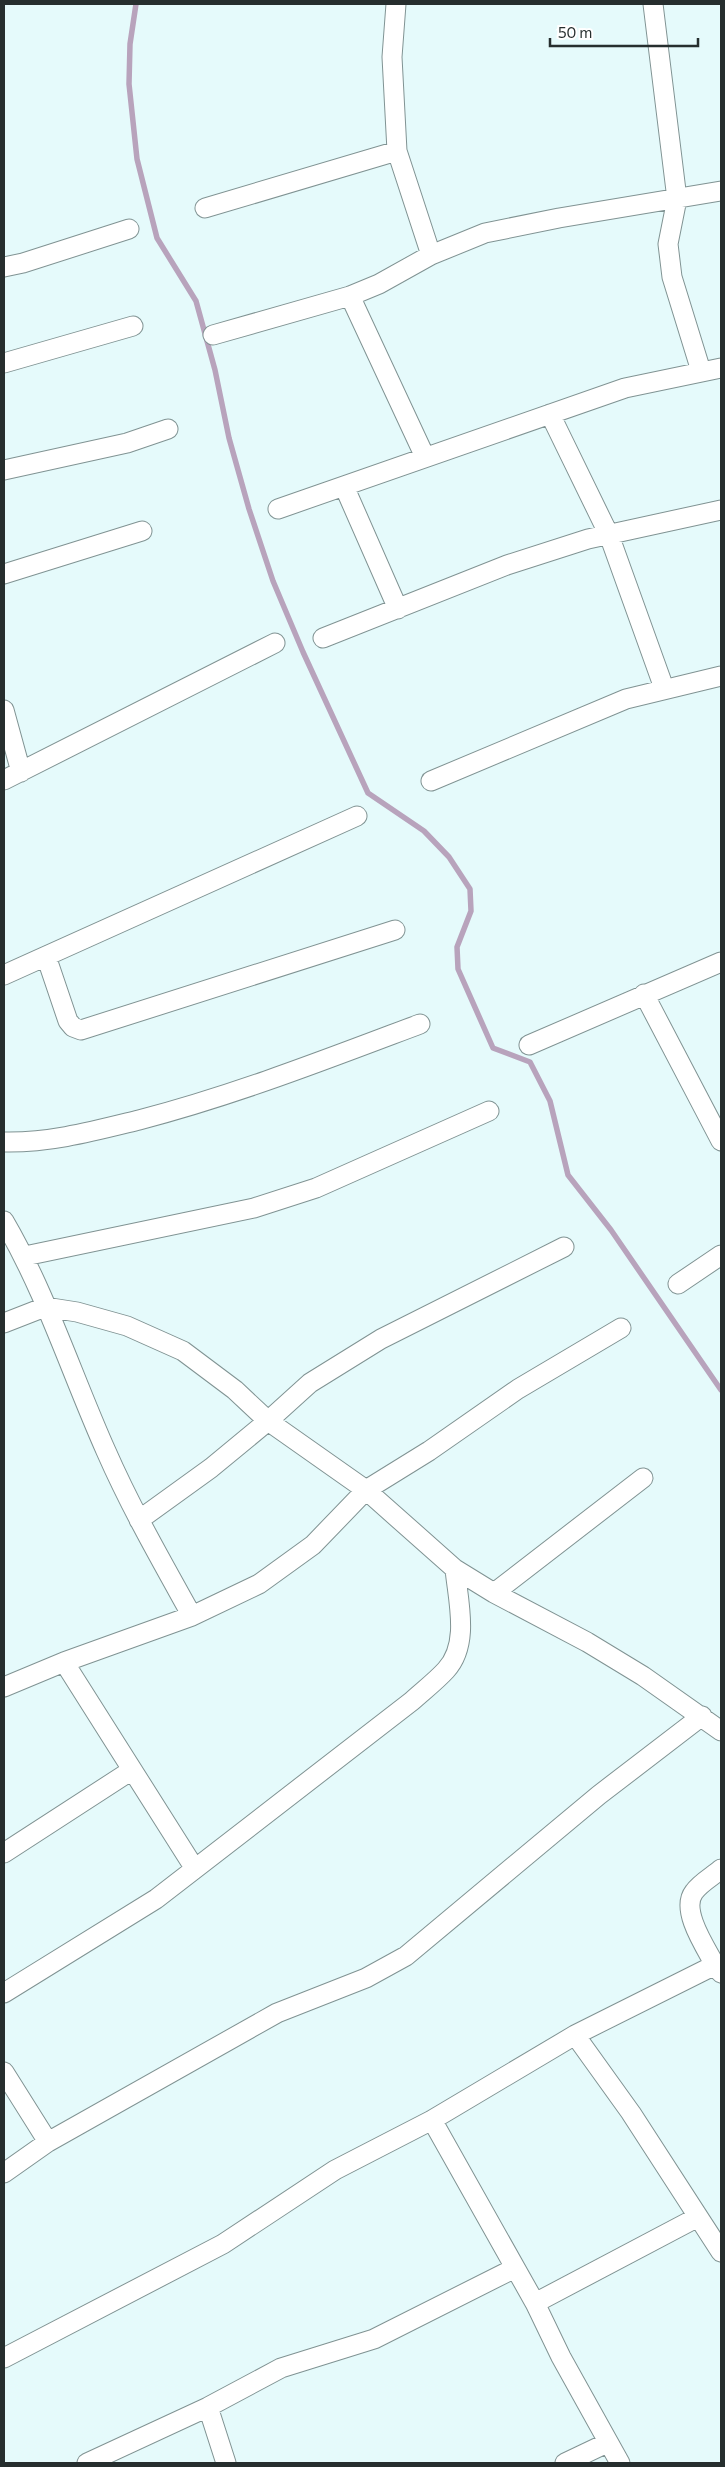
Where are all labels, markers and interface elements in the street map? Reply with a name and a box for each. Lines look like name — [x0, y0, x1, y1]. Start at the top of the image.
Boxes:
scale bar — [550, 15, 698, 47]
text: 50 m — [558, 23, 592, 41]

